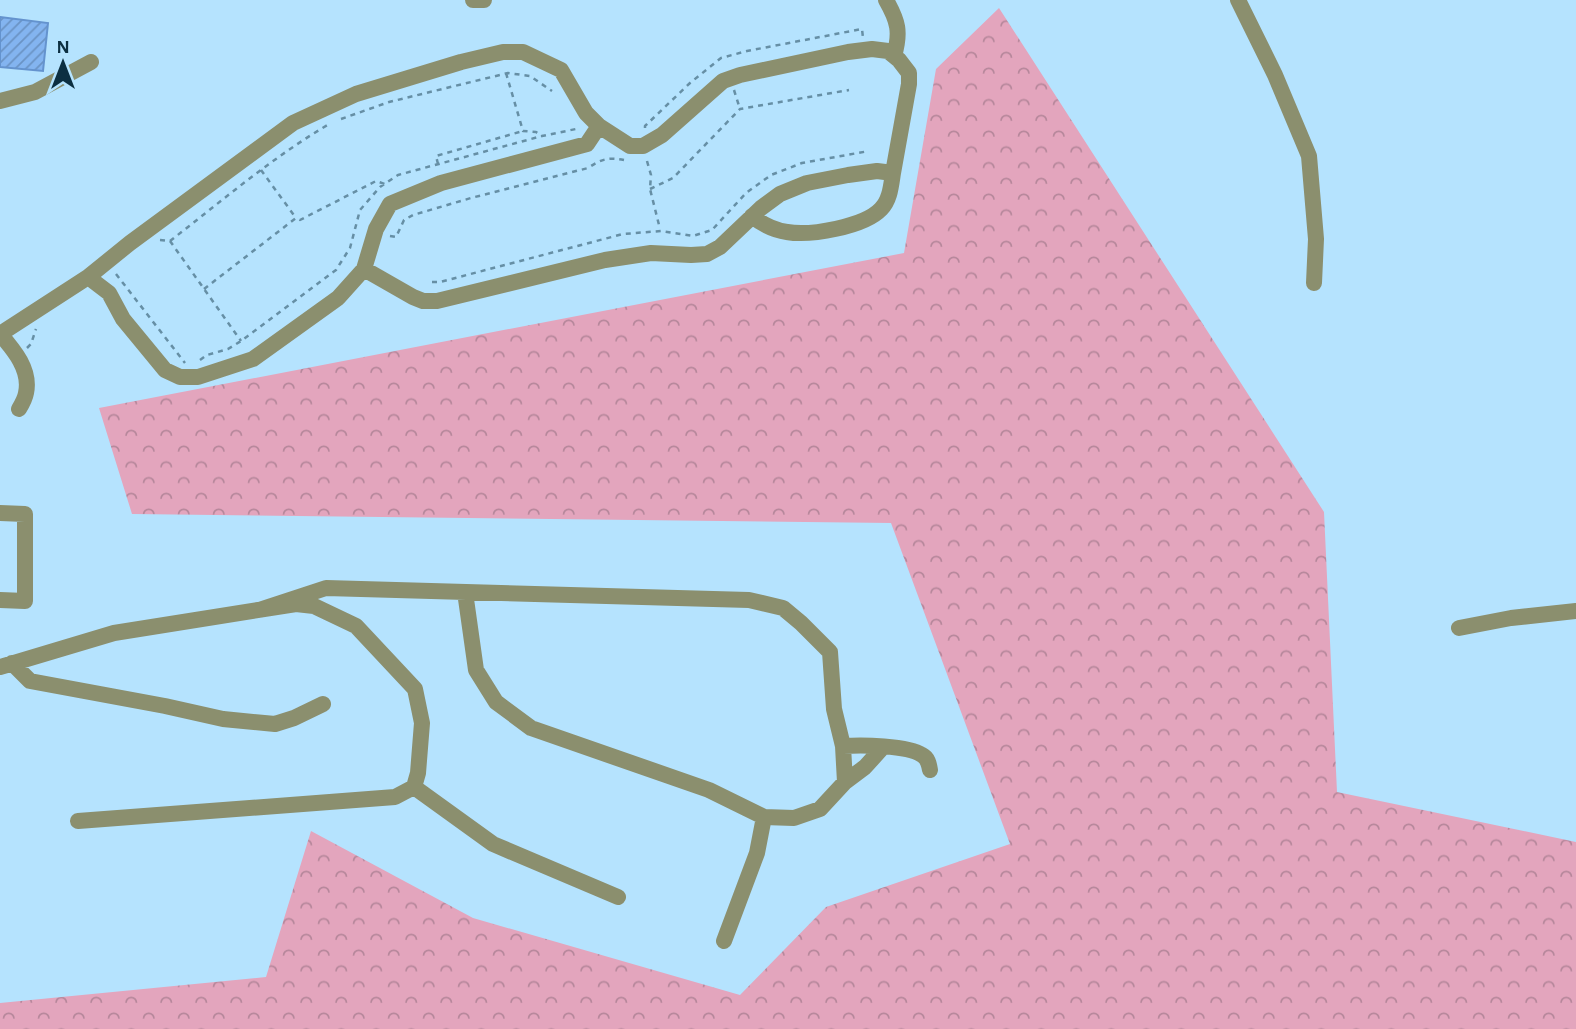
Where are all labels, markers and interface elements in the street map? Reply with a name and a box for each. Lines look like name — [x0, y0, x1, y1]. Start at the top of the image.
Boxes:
north arrow — [28, 28, 98, 98]
text: N — [56, 38, 70, 57]

